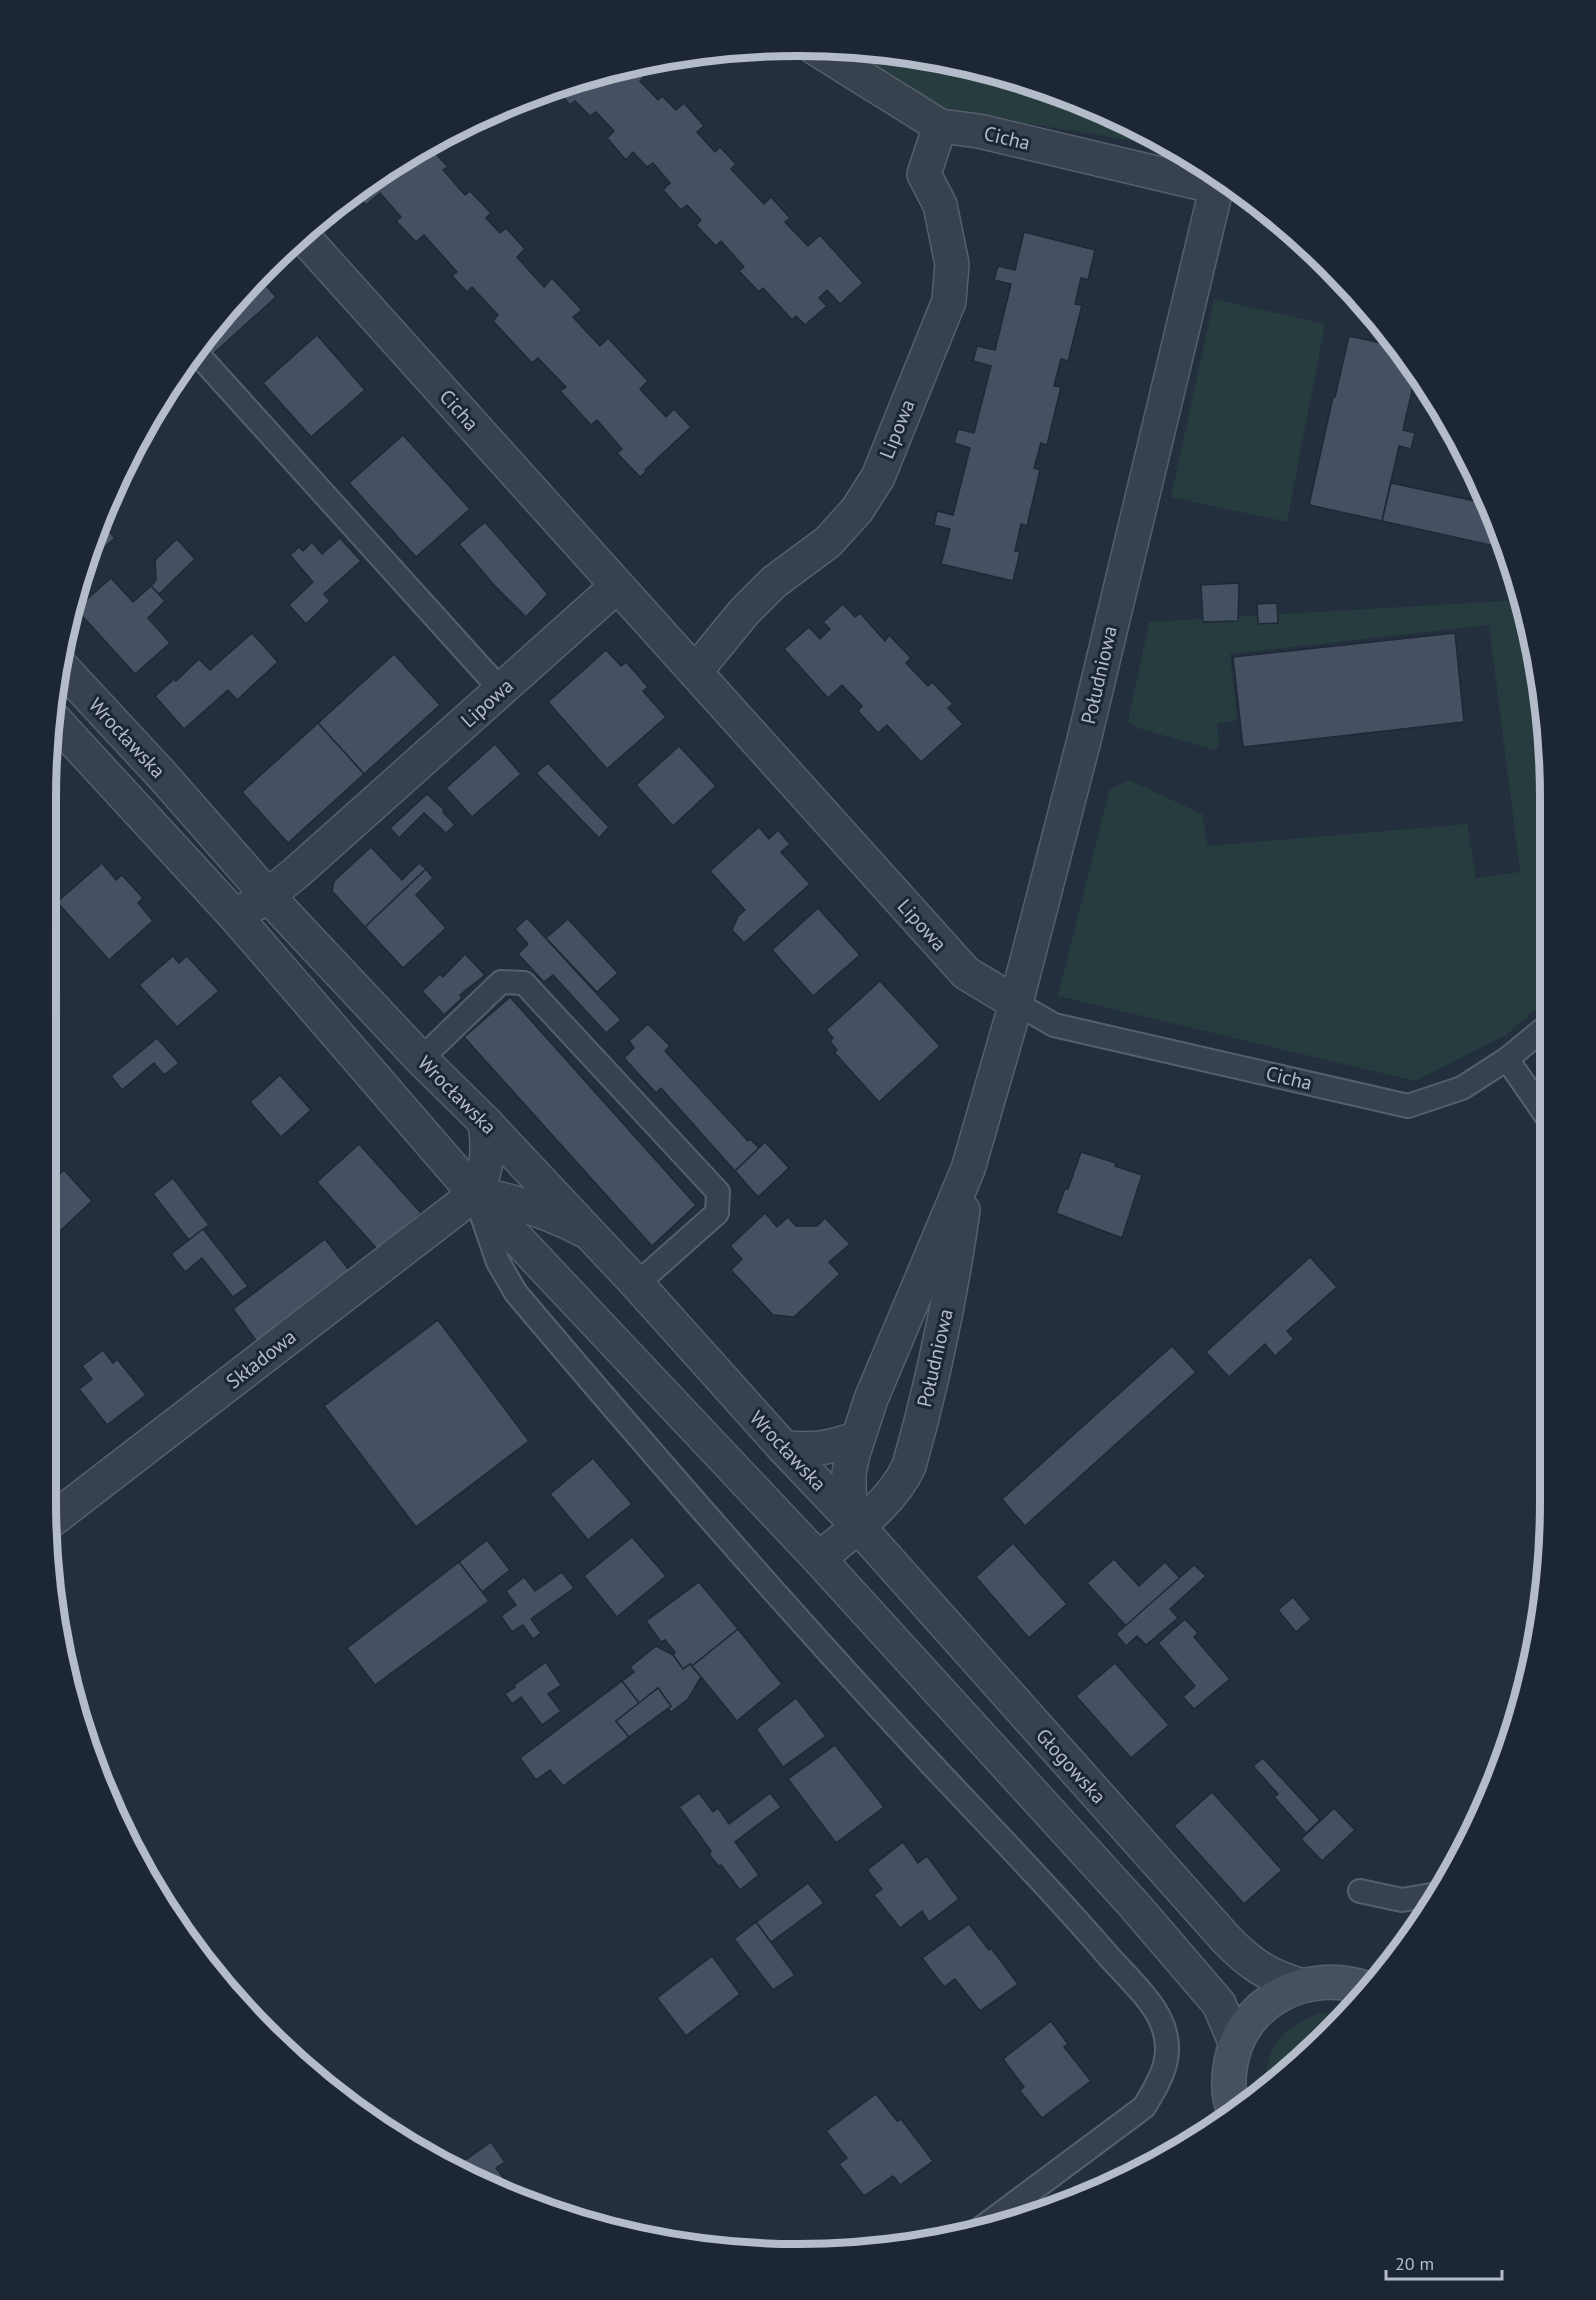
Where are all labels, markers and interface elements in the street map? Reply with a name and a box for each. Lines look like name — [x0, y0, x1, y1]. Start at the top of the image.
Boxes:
street label: Cicha — [981, 120, 1033, 156]
street label: Cicha — [434, 384, 484, 436]
street label: Lipowa — [873, 396, 921, 462]
street label: Południowa — [1075, 623, 1123, 727]
street label: Lipowa — [455, 673, 519, 733]
street label: Wrocławska — [83, 692, 171, 784]
street label: Lipowa — [892, 893, 952, 957]
street label: Wrocławska — [412, 1050, 502, 1140]
street label: Cicha — [1263, 1060, 1315, 1096]
street label: Południowa — [911, 1306, 959, 1410]
street label: Składowa — [221, 1324, 301, 1394]
street label: Wrocławska — [744, 1405, 832, 1497]
street label: Głogowska — [1030, 1723, 1112, 1809]
scale bar — [1386, 2243, 1502, 2281]
text: 20 m — [1395, 2252, 1434, 2275]

